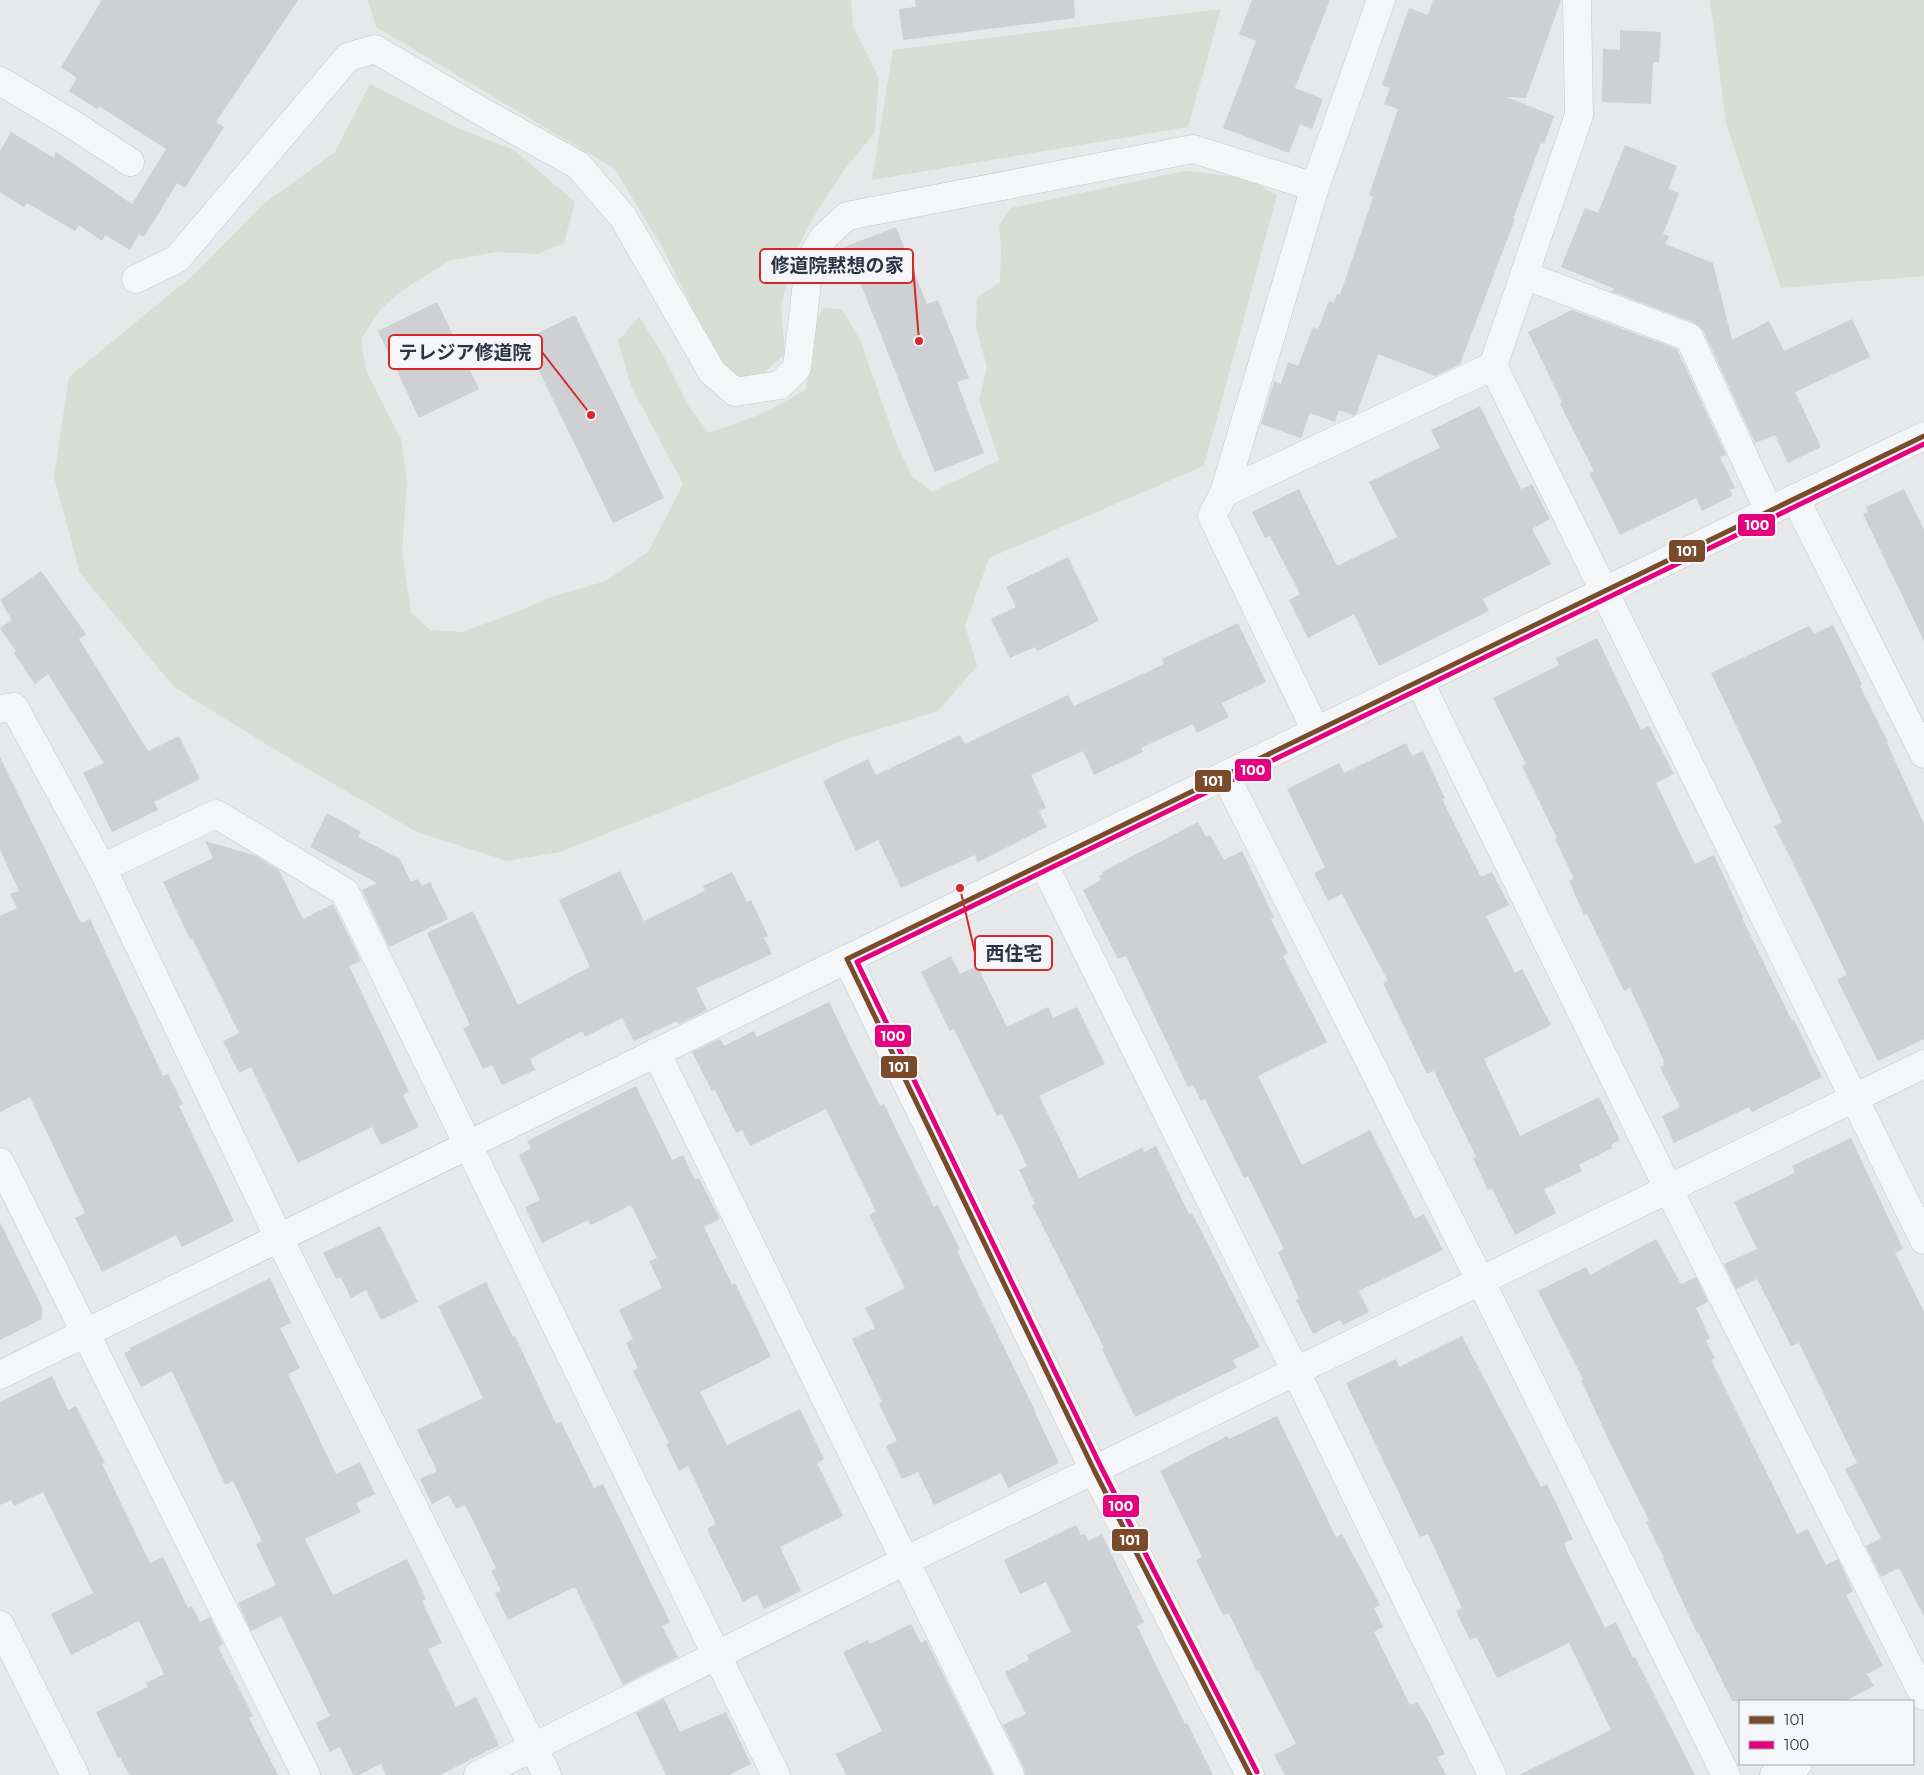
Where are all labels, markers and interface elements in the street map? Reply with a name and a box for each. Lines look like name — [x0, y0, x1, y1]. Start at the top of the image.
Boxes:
callout: 修道院黙想の家 — [760, 249, 913, 283]
text: 修道院黙想の家 — [770, 254, 904, 277]
callout: テレジア修道院 — [389, 335, 542, 369]
text: テレジア修道院 — [398, 341, 532, 364]
line badge: 100 — [1737, 513, 1776, 537]
text: 100 — [1745, 516, 1769, 534]
line badge: 101 — [1668, 539, 1706, 563]
text: 101 — [1677, 542, 1697, 560]
line badge: 100 — [1234, 758, 1272, 782]
text: 100 — [1241, 761, 1265, 779]
line badge: 101 — [1194, 769, 1232, 793]
text: 101 — [1203, 772, 1223, 790]
callout: 西住宅 — [975, 936, 1052, 970]
text: 西住宅 — [985, 942, 1043, 965]
line badge: 100 — [874, 1024, 912, 1048]
text: 100 — [881, 1027, 905, 1045]
line badge: 101 — [880, 1055, 918, 1079]
text: 101 — [889, 1058, 909, 1076]
line badge: 100 — [1102, 1494, 1140, 1518]
text: 100 — [1109, 1497, 1133, 1515]
line badge: 101 — [1111, 1528, 1149, 1552]
text: 101 — [1120, 1531, 1140, 1549]
legend — [1739, 1700, 1914, 1765]
text: 101 — [1784, 1710, 1805, 1729]
text: 100 — [1784, 1735, 1809, 1754]

